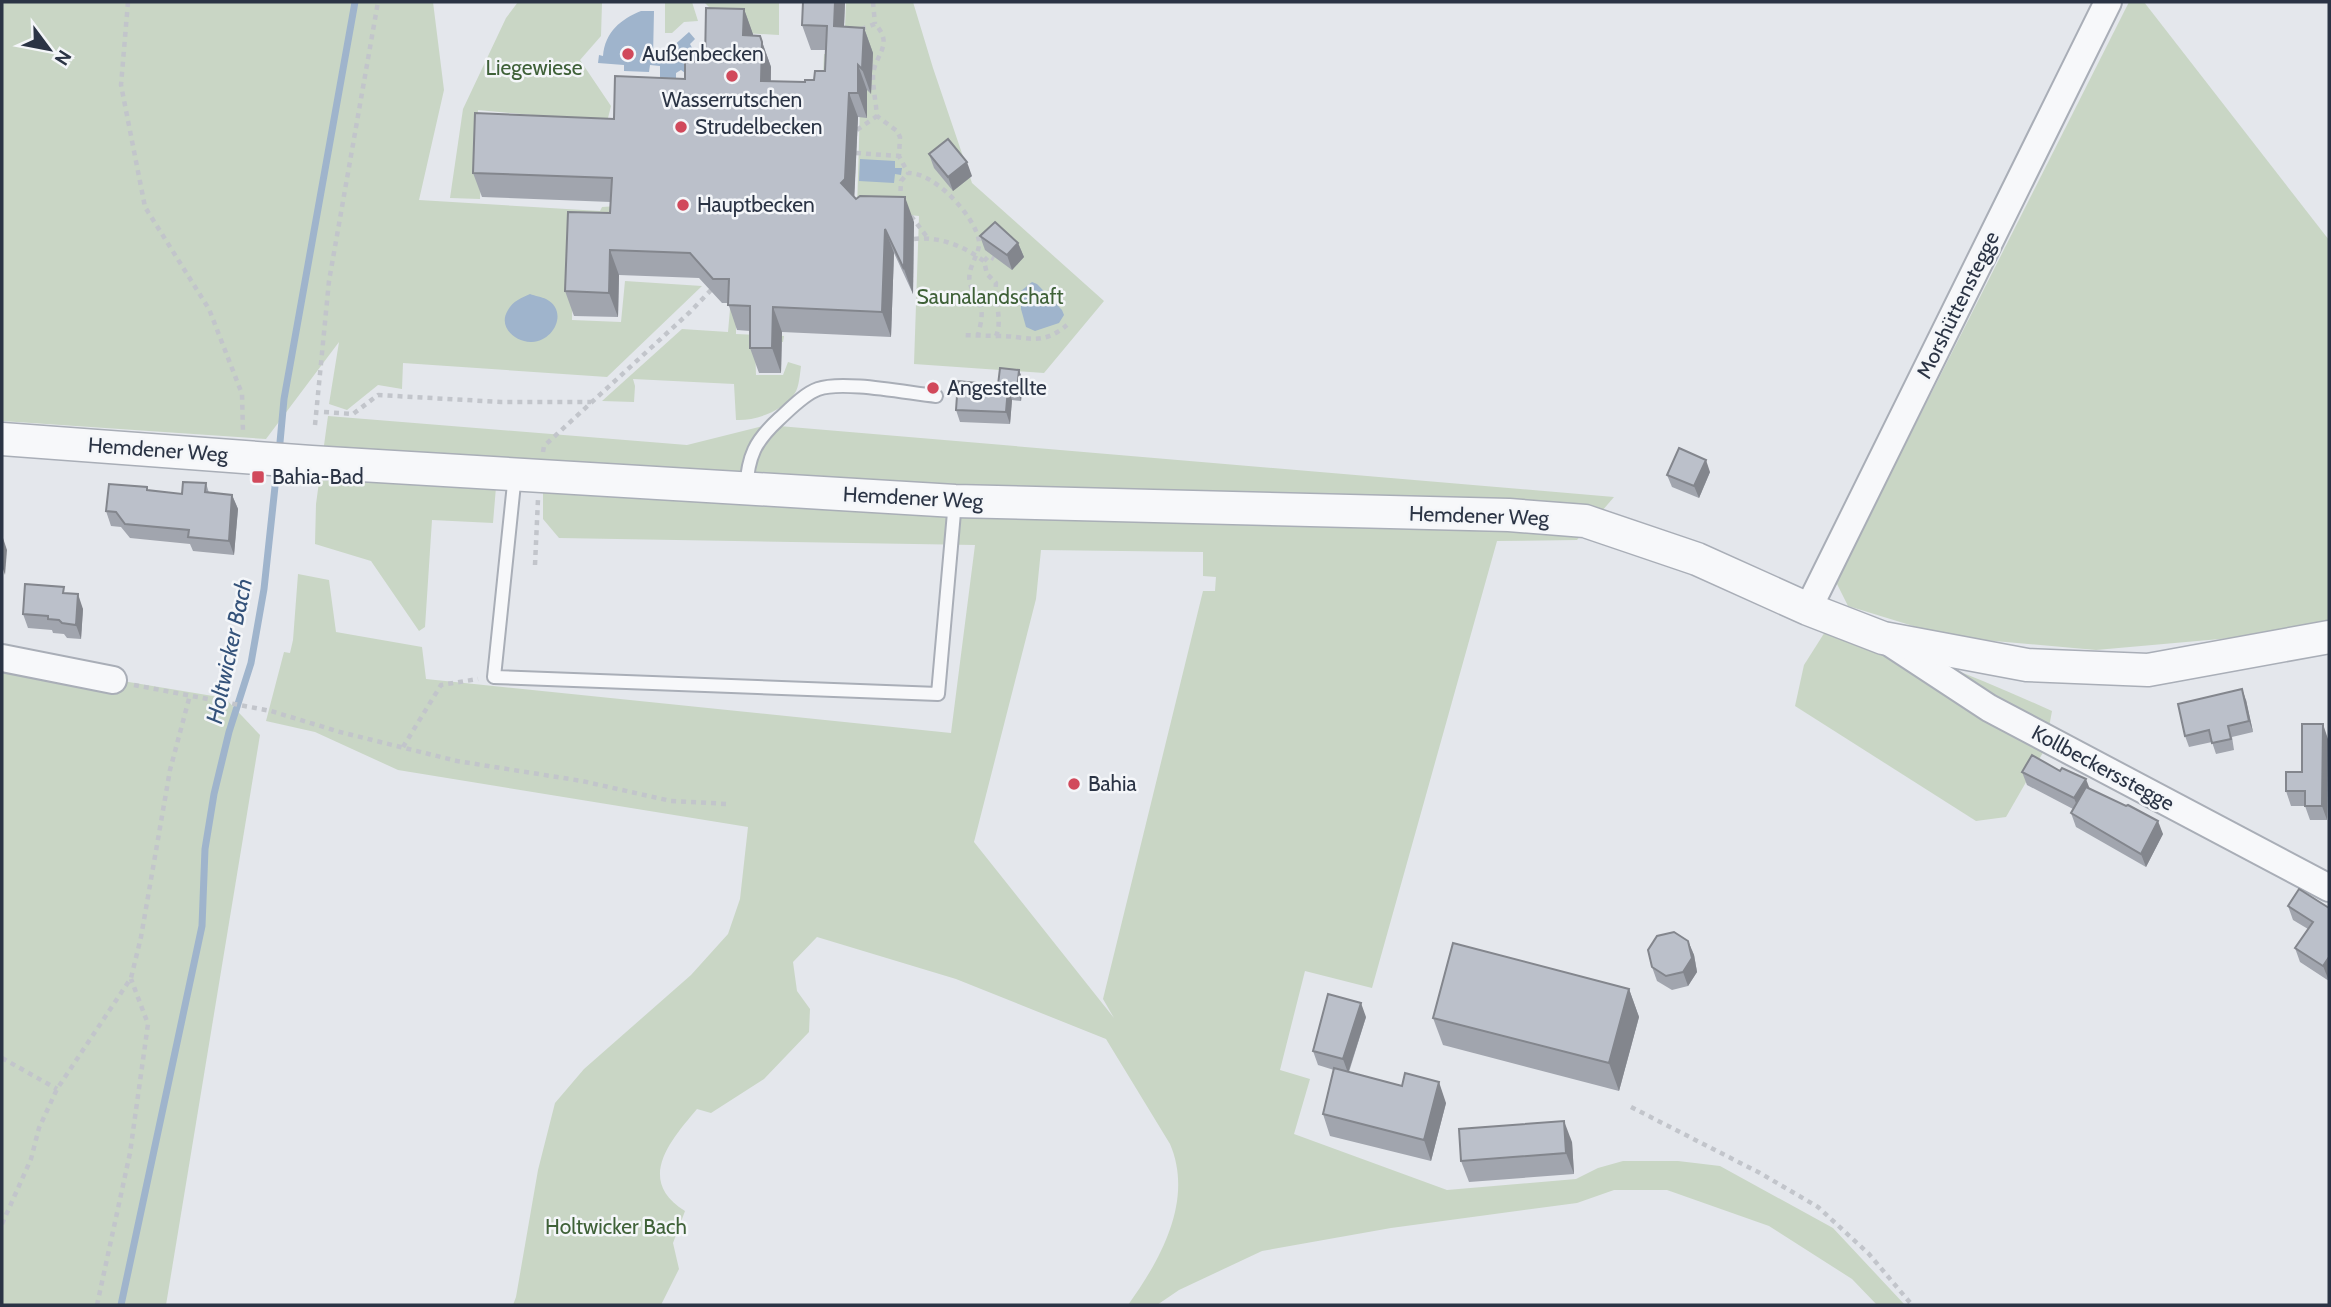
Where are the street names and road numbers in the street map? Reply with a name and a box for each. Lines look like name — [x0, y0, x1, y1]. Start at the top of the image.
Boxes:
street label: Morshüttenstegge — [1911, 227, 2004, 382]
street label: Hemdener Weg — [87, 432, 229, 467]
street label: Hemdener Weg — [842, 481, 984, 514]
street label: Hemdener Weg — [1409, 501, 1550, 530]
street label: Kollbeckersstegge — [2028, 719, 2179, 816]

